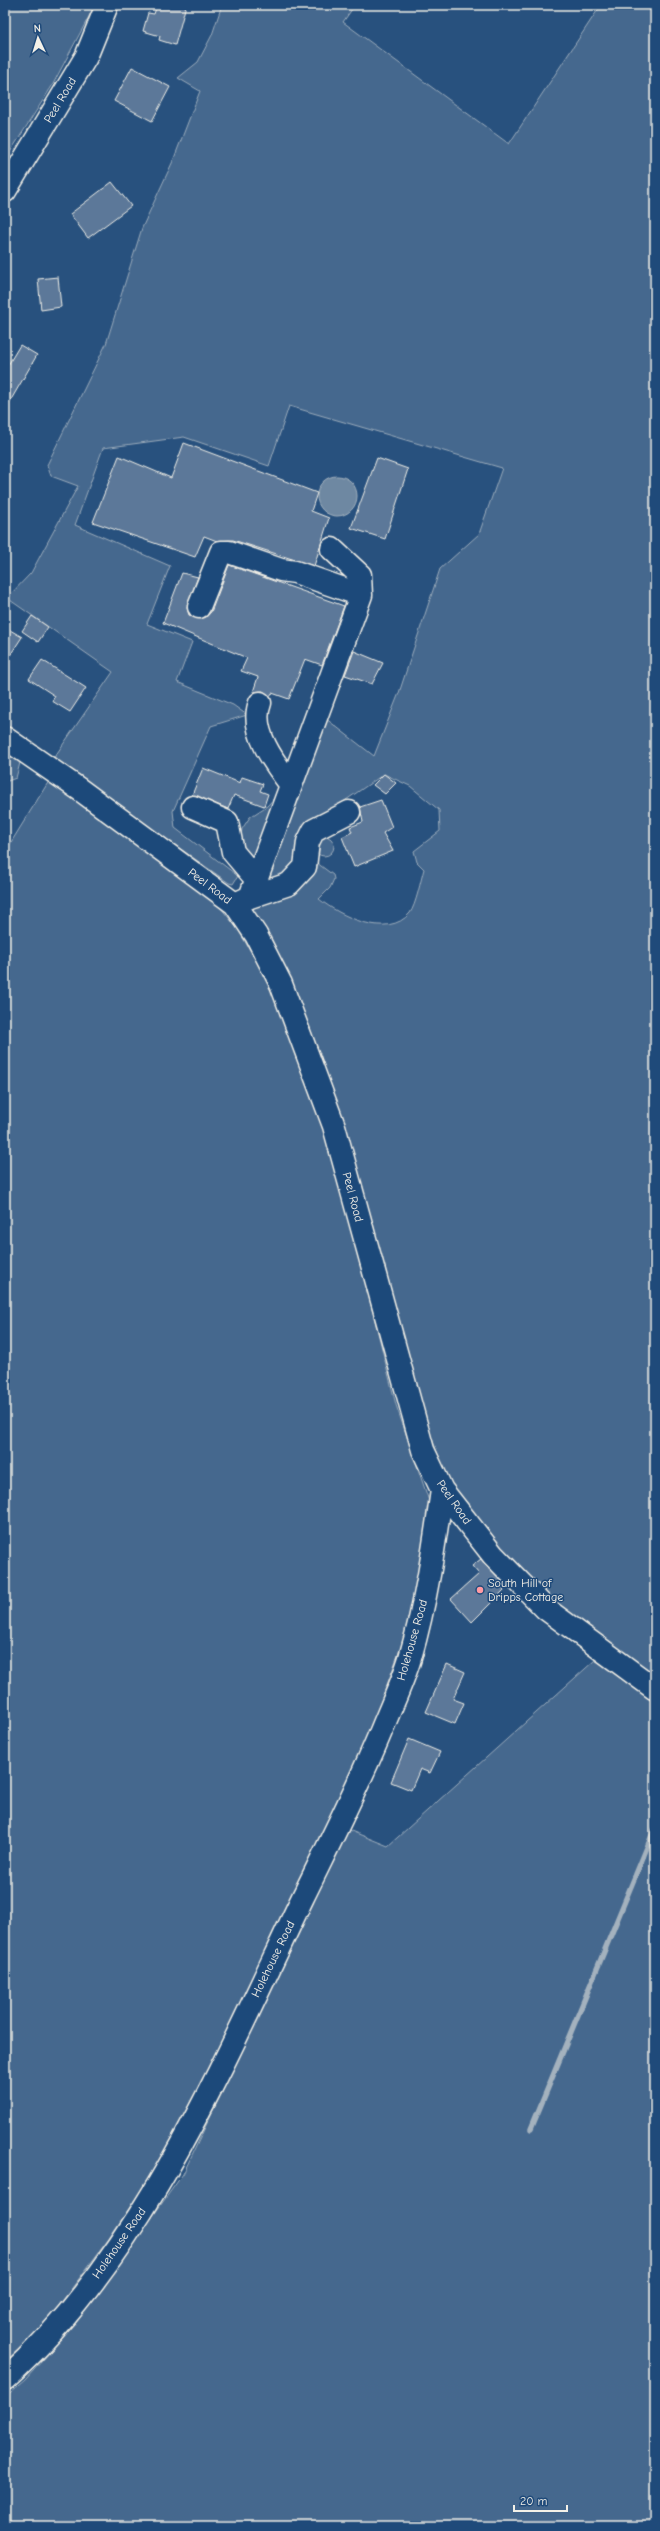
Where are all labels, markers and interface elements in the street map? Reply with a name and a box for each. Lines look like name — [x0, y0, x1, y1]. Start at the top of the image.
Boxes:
north arrow — [18, 18, 58, 58]
text: N — [33, 22, 41, 35]
street label: Peel Road — [41, 75, 79, 125]
street label: Peel Road — [186, 865, 234, 907]
street label: Peel Road — [340, 1171, 366, 1223]
street label: Peel Road — [434, 1477, 474, 1527]
place label: South Hill of Dripps Cottage — [488, 1576, 563, 1604]
marker: South Hill of Dripps Cottage — [475, 1585, 485, 1595]
street label: Holehouse Road — [394, 1598, 430, 1682]
street label: Holehouse Road — [248, 1918, 298, 2000]
street label: Holehouse Road — [89, 2205, 149, 2281]
scale bar — [514, 2487, 567, 2513]
text: 20 m — [520, 2494, 548, 2508]

